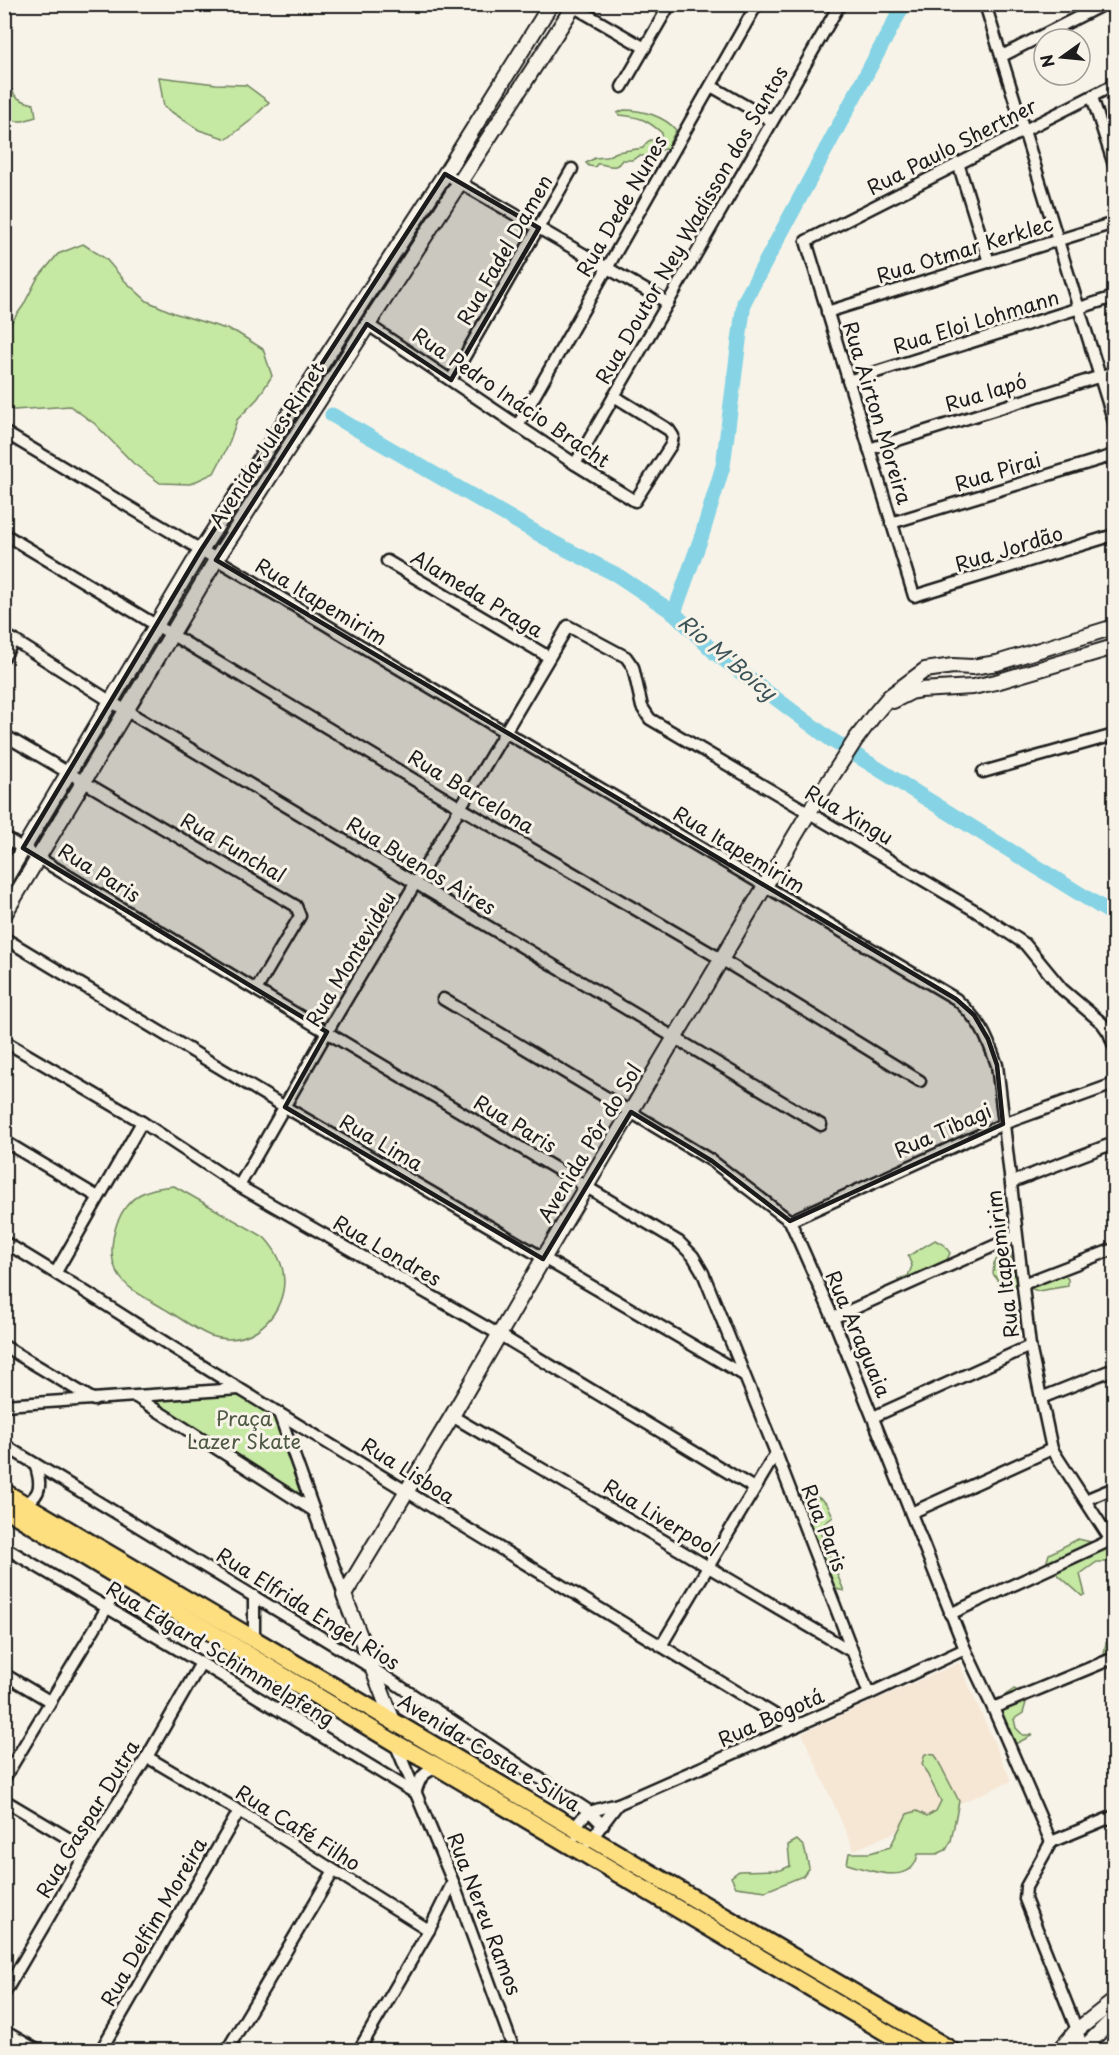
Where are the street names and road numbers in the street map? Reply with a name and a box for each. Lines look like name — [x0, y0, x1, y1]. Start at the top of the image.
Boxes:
street label: Rua Doutor Ney Wadisson dos Santos — [587, 60, 795, 389]
street label: Rua Paulo Shertner — [861, 90, 1042, 202]
street label: Rua Dede Nunes — [568, 129, 674, 282]
street label: Rua Fadel Damen — [449, 169, 559, 330]
street label: Rua Otmar Kerklec — [873, 208, 1057, 290]
street label: Rua Eloi Lohmann — [889, 282, 1062, 361]
street label: Rua Airton Moreira — [836, 317, 920, 508]
street label: Rua Pedro Inácio Bracht — [407, 320, 616, 475]
street label: Avenida Jules Rimet — [201, 356, 331, 533]
street label: Rua Iapó — [941, 365, 1030, 419]
street label: Rua Pirai — [951, 444, 1045, 498]
street label: Rua Jordão — [951, 517, 1066, 579]
street label: Alameda Praga — [406, 542, 550, 645]
street label: Rua Itapemirim — [250, 550, 393, 652]
street label: Rua Barcelona — [403, 742, 540, 841]
street label: Rua Xingu — [800, 777, 899, 851]
street label: Rua Itapemirim — [668, 798, 811, 900]
street label: Rua Funchal — [175, 805, 292, 889]
street label: Rua Buenos Aires — [341, 809, 502, 922]
street label: Rua Paris — [53, 835, 146, 909]
street label: Rua Montevideu — [298, 885, 403, 1032]
street label: Avenida Pôr do Sol — [530, 1057, 649, 1228]
street label: Rua Paris — [468, 1087, 563, 1160]
street label: Rua Tibagi — [889, 1095, 996, 1165]
street label: Rua Lima — [334, 1106, 429, 1178]
street label: Rua Itapemirim — [978, 1188, 1026, 1340]
street label: Rua Londres — [328, 1207, 447, 1293]
street label: Rua Araguaia — [819, 1265, 899, 1402]
street label: Rua Lisboa — [356, 1430, 462, 1511]
street label: Rua Liverpool — [598, 1471, 725, 1564]
street label: Rua Paris — [794, 1479, 855, 1576]
street label: Rua Elfrida Engel Rios — [211, 1540, 406, 1677]
street label: Rua Edgard Schimmelpfeng — [101, 1573, 340, 1733]
street label: Rua Bogotá — [713, 1680, 829, 1754]
street label: Avenida Costa e Silva — [393, 1686, 587, 1819]
street label: Rua Gaspar Dutra — [28, 1733, 147, 1903]
street label: Rua Café Filho — [230, 1777, 367, 1878]
street label: Rua Nereu Ramos — [440, 1828, 530, 1999]
street label: Rua Delfim Moreira — [93, 1831, 214, 2011]

